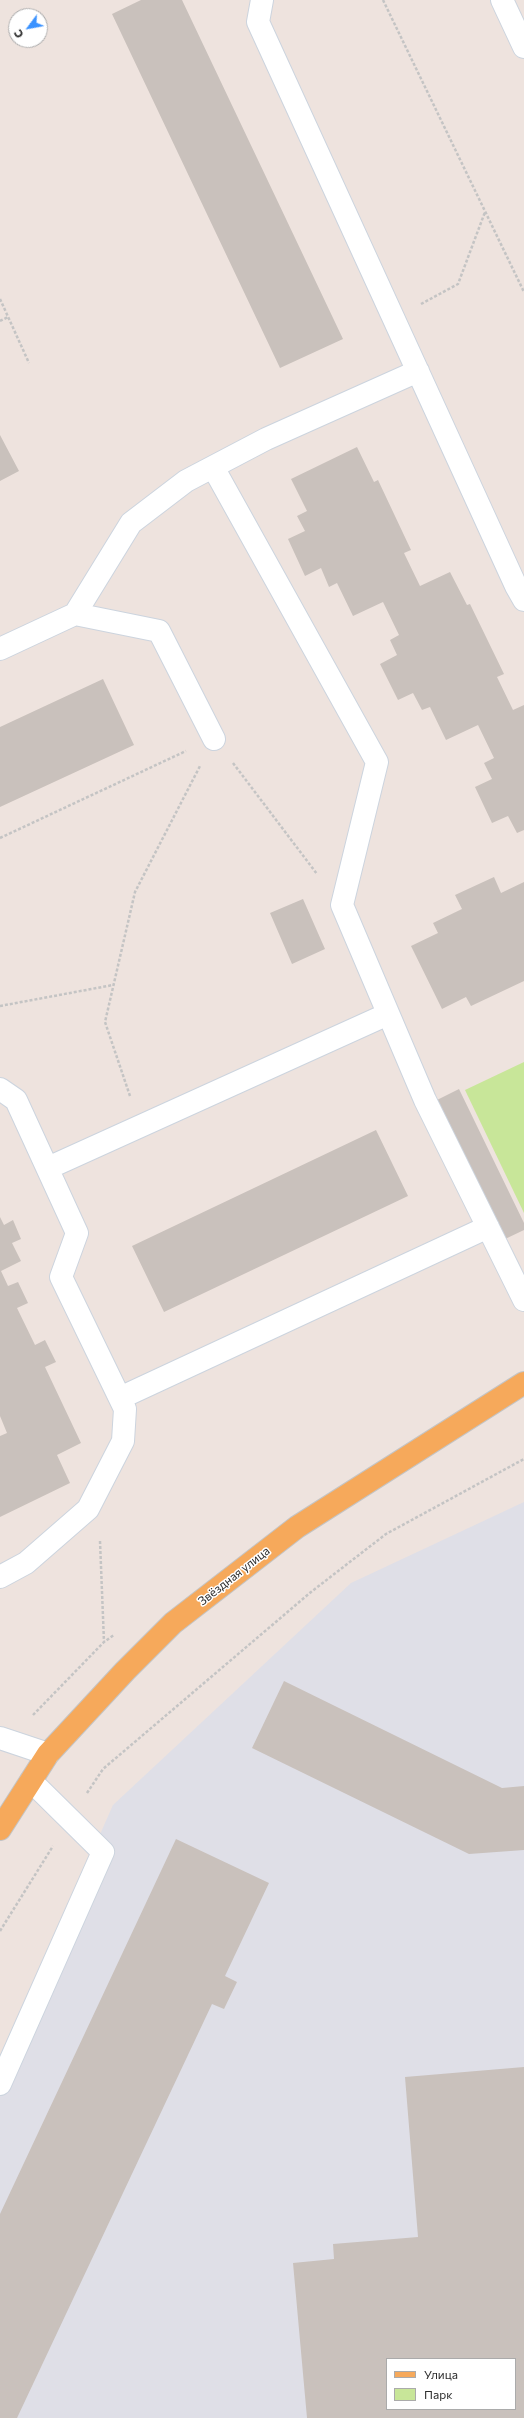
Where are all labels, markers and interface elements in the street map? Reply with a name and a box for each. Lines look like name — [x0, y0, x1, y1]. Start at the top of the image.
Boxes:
north arrow — [8, 8, 48, 48]
text: С — [11, 27, 26, 41]
street label: Звёздная улица — [195, 1544, 273, 1608]
legend — [386, 2358, 516, 2410]
text: Улица — [424, 2367, 458, 2381]
text: Парк — [424, 2387, 453, 2401]

